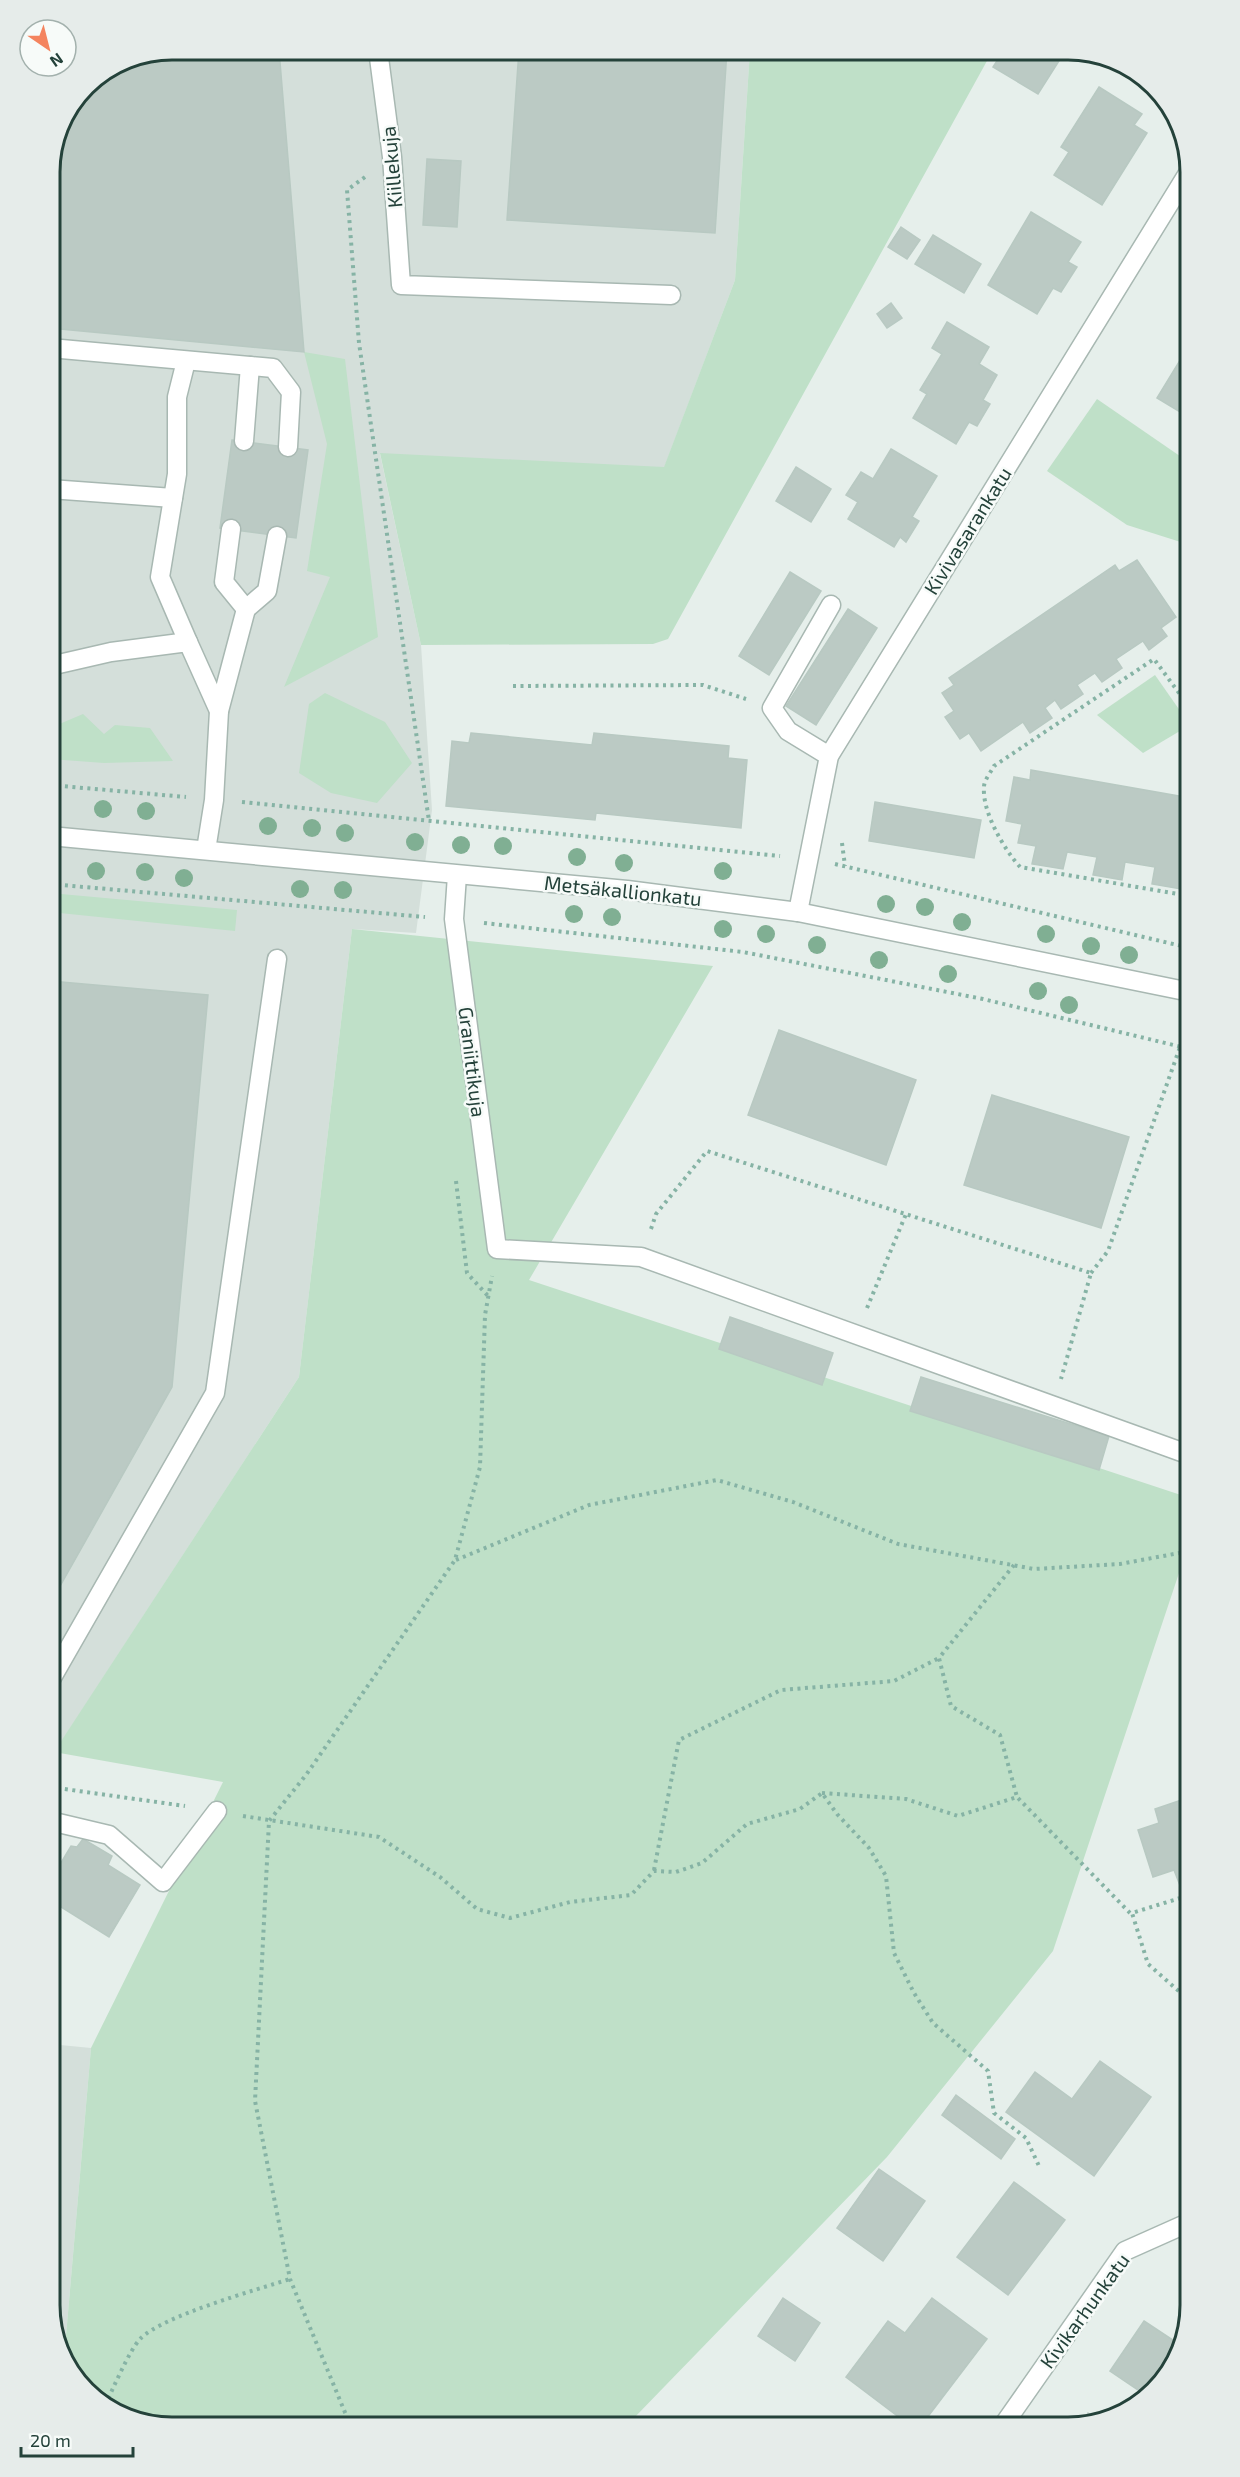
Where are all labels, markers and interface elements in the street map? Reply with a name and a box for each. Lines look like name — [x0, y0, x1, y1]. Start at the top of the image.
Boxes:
north arrow — [18, 18, 78, 78]
text: N — [47, 50, 67, 72]
street label: Kiillekuja — [375, 125, 407, 209]
street label: Kivivasarankatu — [918, 462, 1016, 599]
street label: Metsäkallionkatu — [543, 870, 703, 910]
street label: Graniittikuja — [454, 1005, 492, 1118]
street label: Kivikarhunkatu — [1034, 2248, 1134, 2373]
scale bar — [21, 2420, 134, 2458]
text: 20 m — [30, 2429, 71, 2451]

